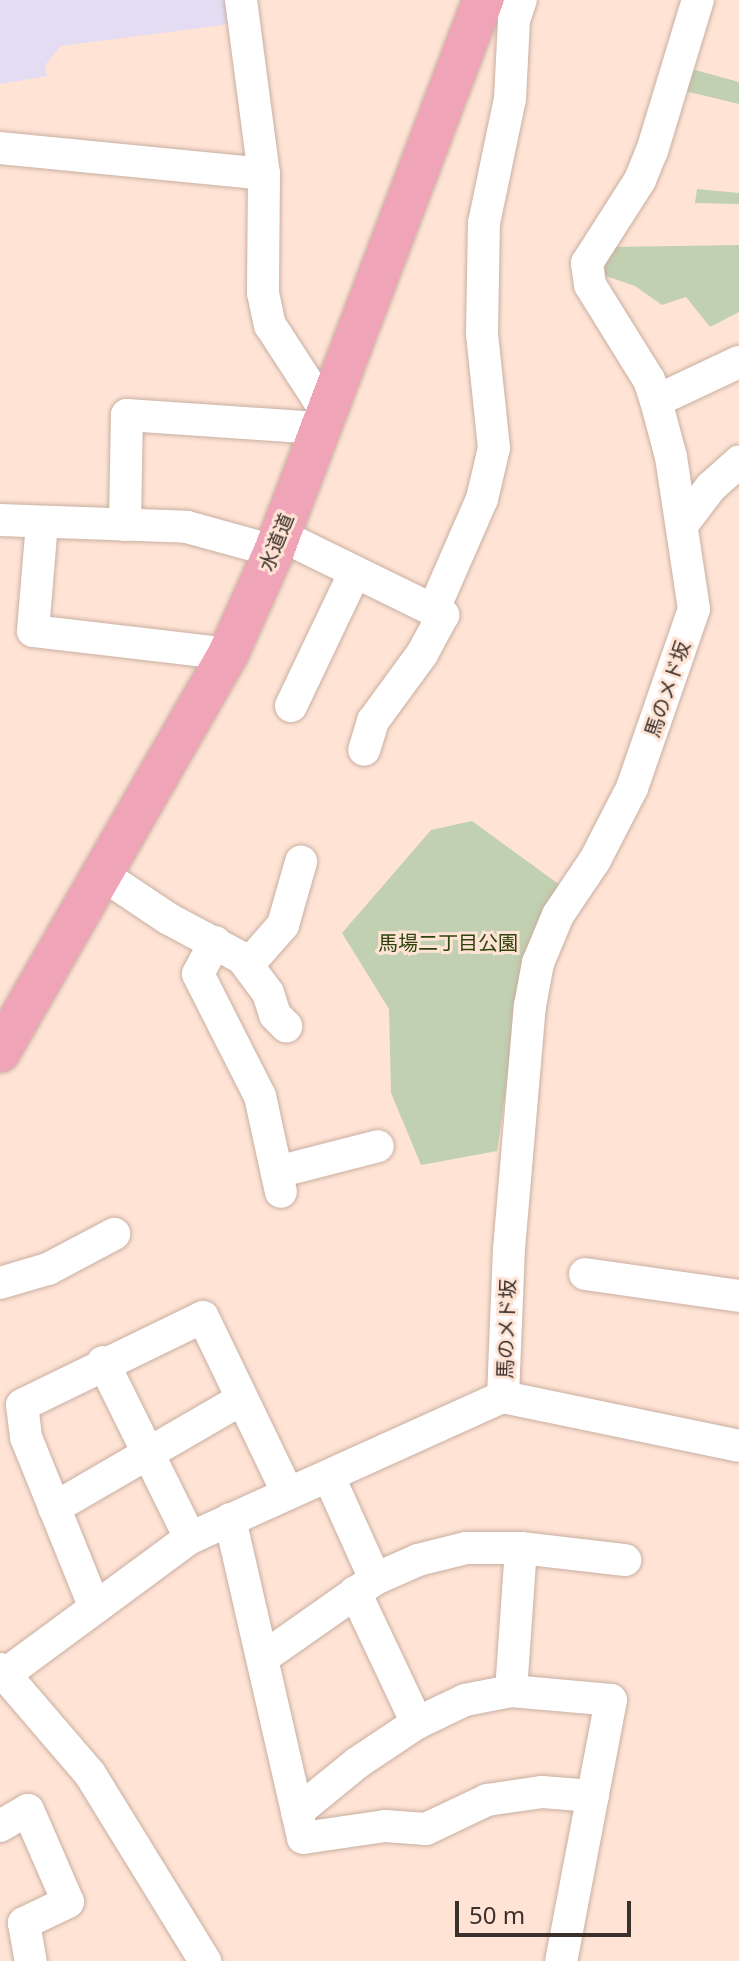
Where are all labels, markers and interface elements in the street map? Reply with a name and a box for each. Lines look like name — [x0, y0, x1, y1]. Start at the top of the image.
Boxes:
street label: 水道道 — [254, 510, 298, 574]
street label: 馬のメド坂 — [639, 638, 695, 740]
park label: 馬場二丁目公園 — [378, 930, 518, 954]
street label: 馬のメド坂 — [492, 1279, 520, 1379]
scale bar — [459, 1885, 635, 1935]
text: 50 m — [469, 1898, 525, 1931]

